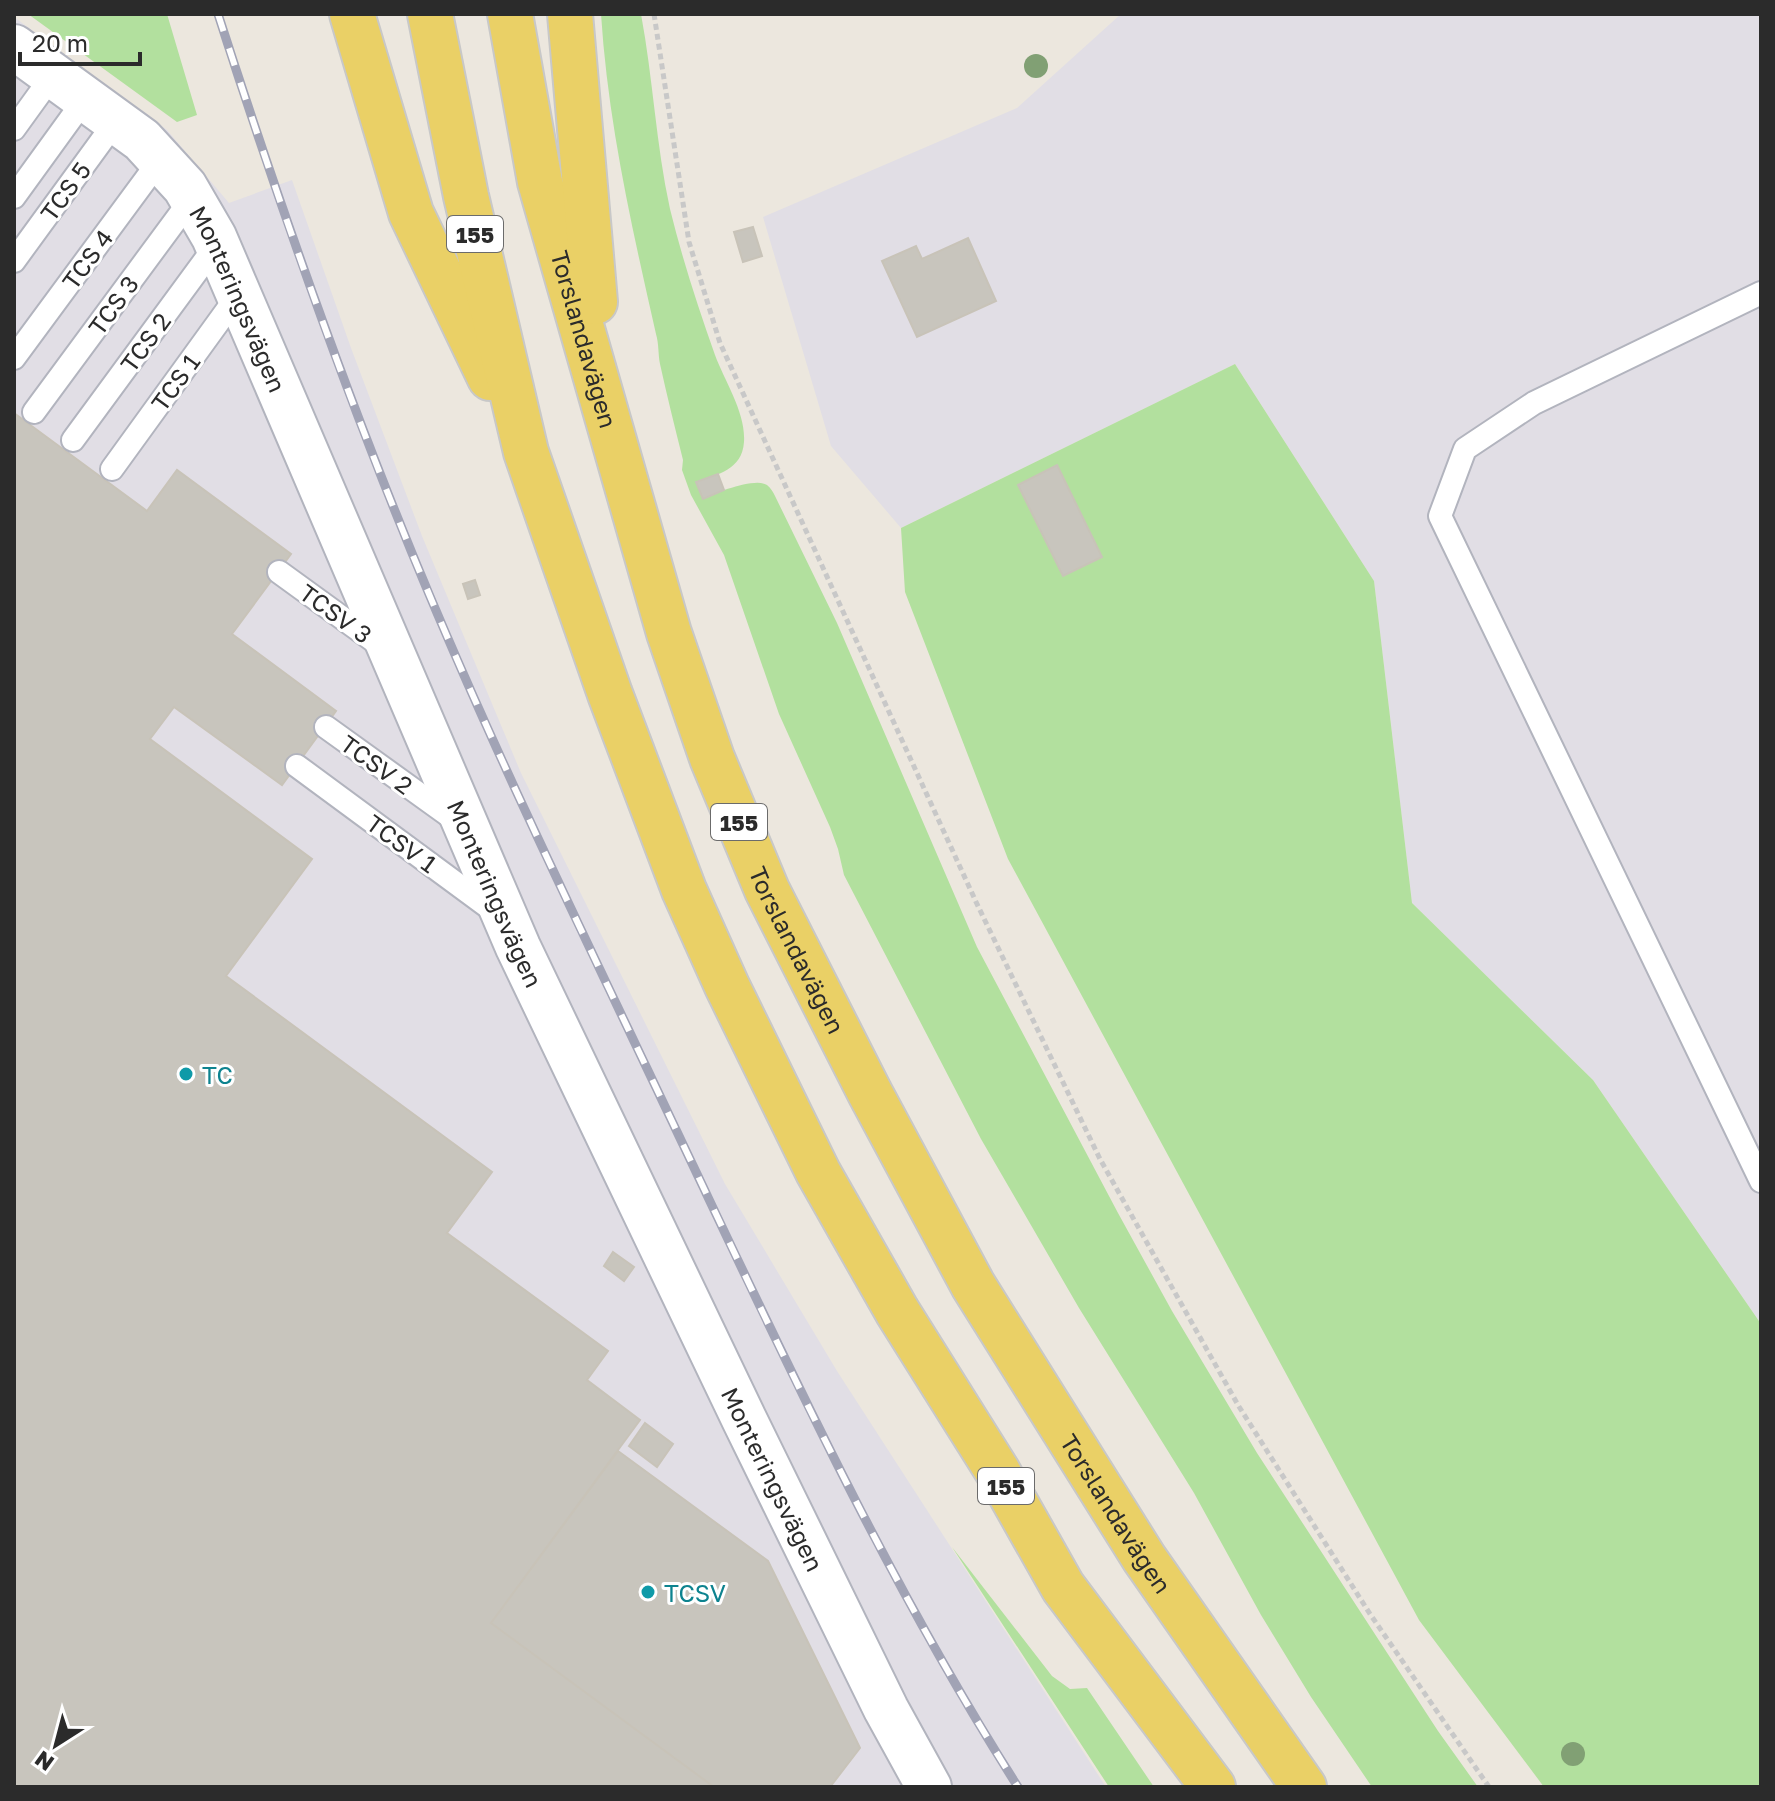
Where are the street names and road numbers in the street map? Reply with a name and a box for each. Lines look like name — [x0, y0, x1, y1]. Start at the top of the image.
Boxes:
street label: TCS 5 — [34, 156, 96, 226]
street label: Monteringsvägen — [184, 200, 293, 396]
road number: 155 — [447, 216, 503, 252]
street label: TCS 4 — [56, 223, 118, 295]
street label: Torslandavägen — [546, 247, 624, 431]
street label: TCS 3 — [82, 270, 144, 340]
street label: TCS 2 — [114, 307, 176, 377]
street label: TCS 1 — [145, 348, 205, 416]
street label: TCSV 3 — [294, 577, 378, 649]
street label: TCSV 2 — [335, 728, 419, 800]
street label: Monteringsvägen — [442, 795, 549, 992]
road number: 155 — [711, 804, 767, 840]
street label: TCSV 1 — [361, 808, 443, 878]
street label: Torslandavägen — [744, 862, 852, 1038]
street label: Monteringsvägen — [716, 1382, 831, 1576]
street label: Torslandavägen — [1055, 1428, 1178, 1598]
road number: 155 — [978, 1468, 1034, 1504]

